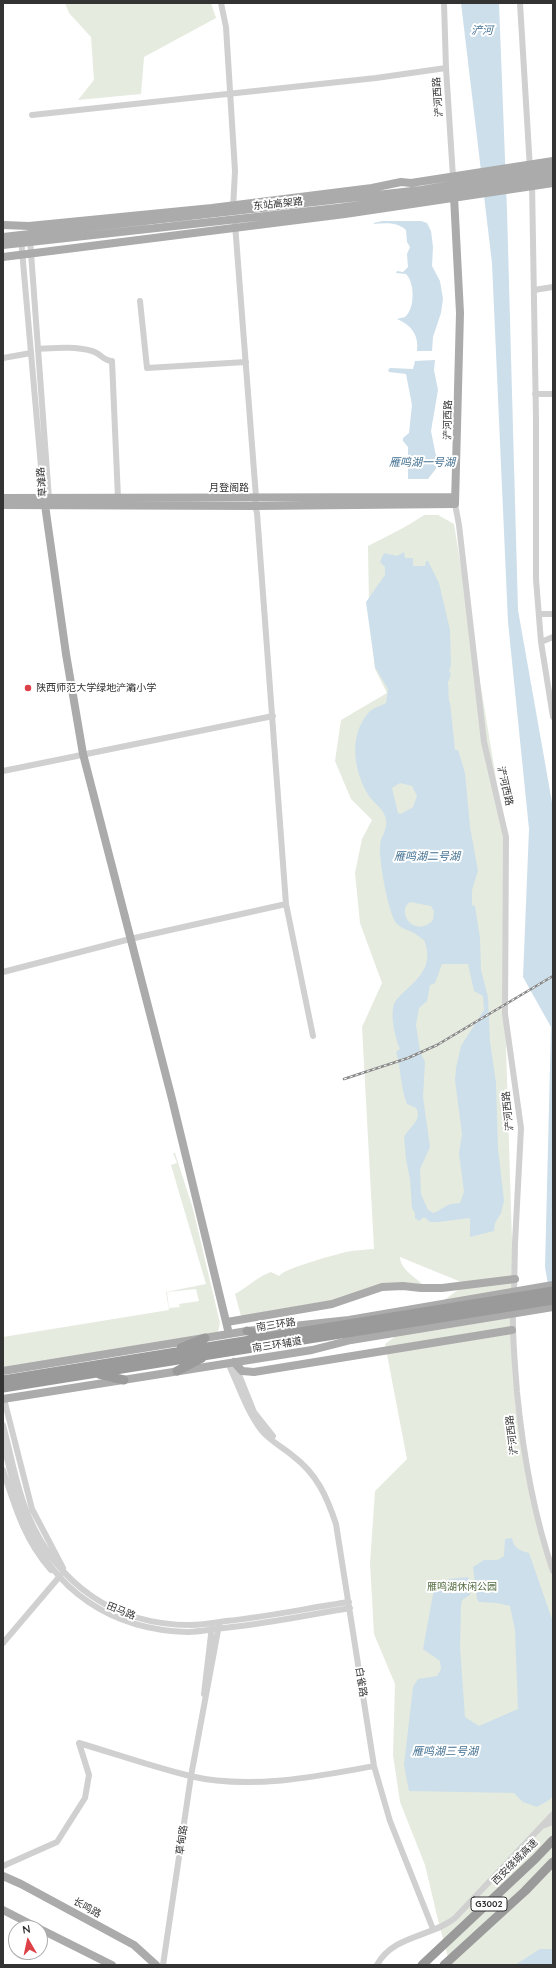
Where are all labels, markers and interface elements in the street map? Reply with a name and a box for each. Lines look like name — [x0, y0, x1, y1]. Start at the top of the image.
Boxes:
water label: 浐河 — [471, 24, 493, 38]
street label: 浐河西路 — [431, 77, 445, 117]
street label: 东站高架路 — [253, 195, 303, 213]
street label: 浐河西路 — [442, 400, 454, 440]
water label: 雁鸣湖一号湖 — [389, 456, 455, 470]
street label: 草滩路 — [35, 467, 49, 497]
street label: 月登阁路 — [209, 482, 249, 494]
place label: 陕西师范大学绿地浐灞小学 — [36, 682, 156, 694]
marker: 陕西师范大学绿地浐灞小学 — [23, 683, 33, 693]
street label: 浐河西路 — [495, 765, 515, 807]
water label: 雁鸣湖二号湖 — [394, 850, 460, 864]
street label: 浐河西路 — [500, 1090, 516, 1132]
street label: 南三环路 — [255, 1316, 297, 1334]
street label: 南三环辅道 — [251, 1335, 303, 1355]
street label: 浐河西路 — [504, 1414, 520, 1456]
park label: 雁鸣湖休闲公园 — [427, 1581, 497, 1593]
street label: 田马路 — [105, 1600, 137, 1622]
street label: 白雀路 — [353, 1666, 369, 1698]
water label: 雁鸣湖三号湖 — [412, 1745, 478, 1759]
street label: 草甸路 — [174, 1824, 190, 1856]
street label: 西安绕城高速 — [490, 1837, 540, 1887]
street label: 长鸣路 — [71, 1895, 103, 1921]
road number: G3002 — [471, 1897, 507, 1911]
north arrow — [8, 1920, 48, 1960]
text: N — [21, 1922, 31, 1937]

